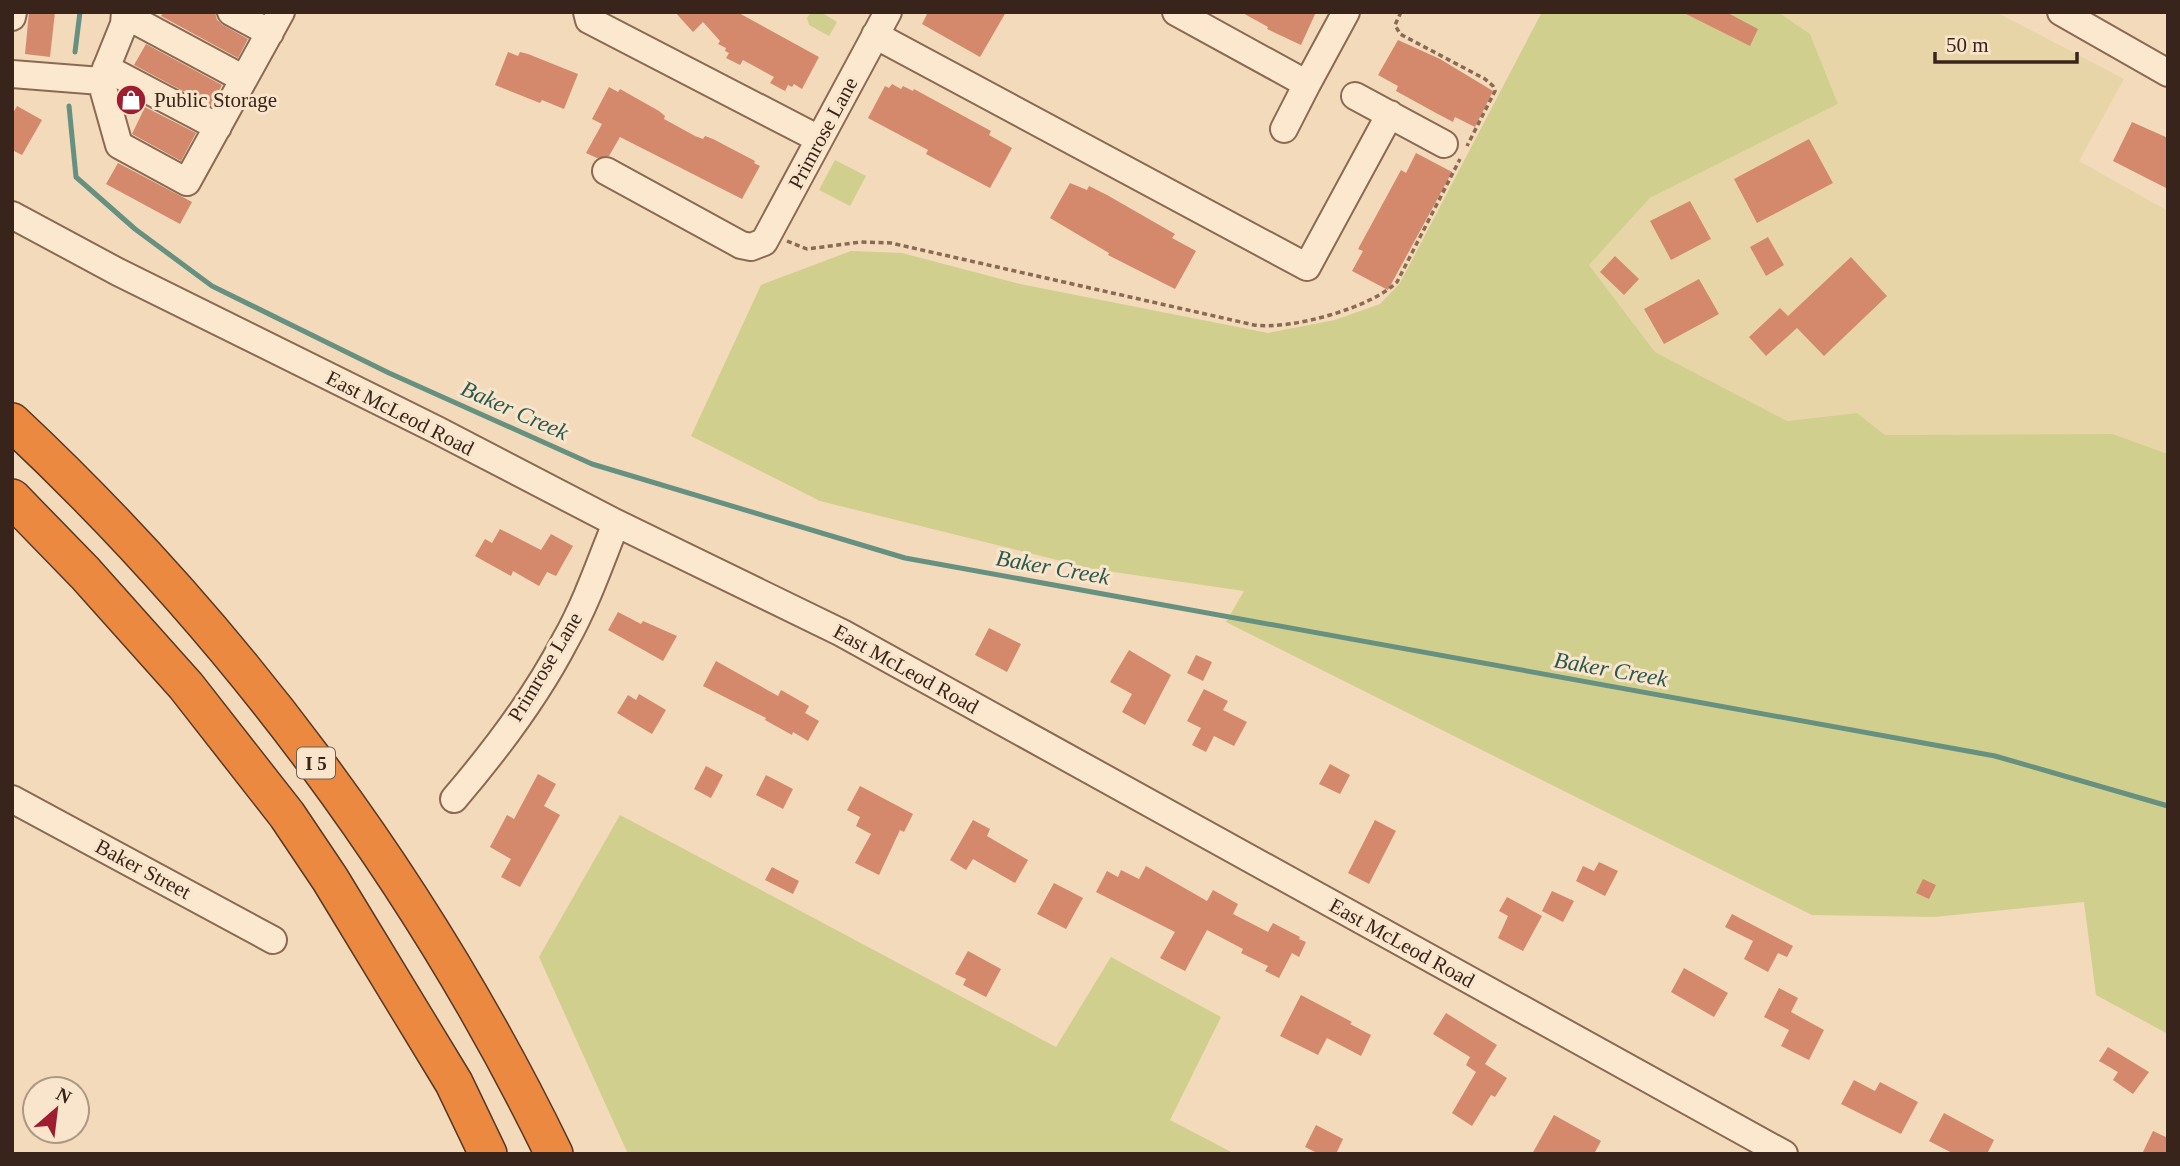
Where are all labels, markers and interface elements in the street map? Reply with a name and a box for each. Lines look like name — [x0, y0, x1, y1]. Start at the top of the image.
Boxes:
scale bar — [1935, 21, 2077, 65]
text: 50 m — [1946, 33, 1989, 57]
street label: Primrose Lane — [784, 73, 862, 193]
shop icon: Public Storage — [114, 83, 148, 117]
place label: Public Storage — [154, 88, 277, 112]
street label: East McLeod Road — [322, 366, 478, 461]
water label: Baker Creek — [457, 376, 573, 446]
water label: Baker Creek — [994, 545, 1112, 590]
street label: Primrose Lane — [503, 608, 587, 726]
street label: East McLeod Road — [829, 619, 983, 719]
water label: Baker Creek — [1552, 647, 1670, 692]
road number: I 5 — [297, 748, 335, 778]
street label: Baker Street — [91, 834, 195, 904]
street label: East McLeod Road — [1325, 893, 1479, 993]
north arrow — [21, 1075, 91, 1145]
text: N — [53, 1083, 75, 1108]

